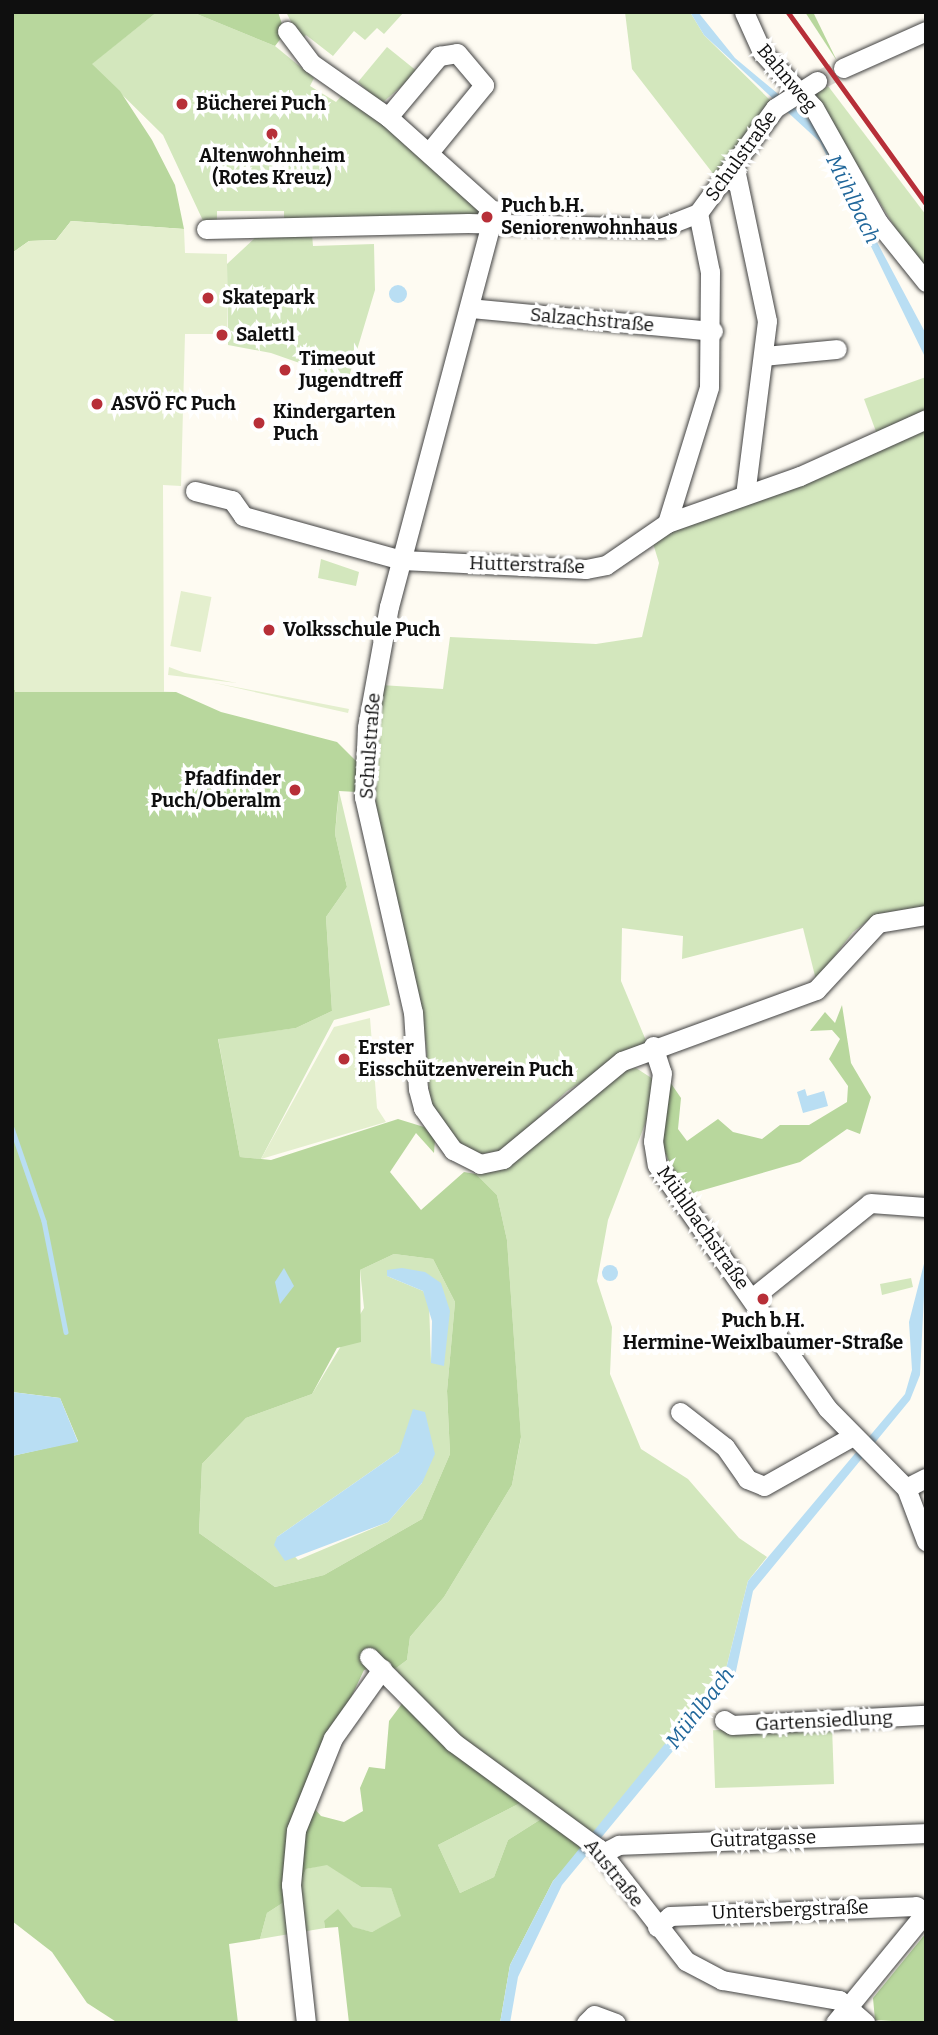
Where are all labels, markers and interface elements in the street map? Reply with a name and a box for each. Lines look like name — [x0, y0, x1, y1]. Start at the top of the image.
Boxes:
street label: Bahnweg — [752, 39, 822, 117]
place label: Bücherei Puch — [196, 93, 326, 115]
marker: Bücherei Puch — [174, 96, 190, 112]
street label: Schulstraße — [701, 106, 781, 206]
marker: Altenwohnheim (Rotes Kreuz) — [264, 126, 280, 142]
place label: Altenwohnheim (Rotes Kreuz) — [199, 145, 345, 189]
water label: Mühlbach — [821, 151, 885, 247]
place label: Puch b.H. Seniorenwohnhaus — [501, 195, 678, 239]
marker: Puch b.H. Seniorenwohnhaus — [479, 209, 495, 225]
place label: Skatepark — [222, 287, 315, 309]
marker: Skatepark — [200, 290, 216, 306]
street label: Salzachstraße — [529, 303, 655, 337]
place label: Salettl — [236, 324, 295, 346]
marker: Salettl — [214, 327, 230, 343]
place label: Timeout Jugendtreff — [299, 348, 402, 392]
marker: Timeout Jugendtreff — [277, 362, 293, 378]
place label: ASVÖ FC Puch — [111, 393, 236, 415]
marker: ASVÖ FC Puch — [89, 396, 105, 412]
place label: Kindergarten Puch — [273, 401, 395, 445]
marker: Kindergarten Puch — [251, 415, 267, 431]
street label: Hutterstraße — [469, 552, 585, 578]
place label: Volksschule Puch — [283, 619, 440, 641]
marker: Volksschule Puch — [261, 622, 277, 638]
street label: Schulstraße — [355, 692, 385, 800]
place label: Pfadfinder Puch/Oberalm — [151, 768, 281, 812]
marker: Pfadfinder Puch/Oberalm — [287, 782, 303, 798]
place label: Erster Eisschützenverein Puch — [358, 1037, 574, 1081]
marker: Erster Eisschützenverein Puch — [336, 1051, 352, 1067]
street label: Mühlbachstraße — [652, 1162, 754, 1294]
marker: Puch b.H. Hermine-Weixlbaumer-Straße — [755, 1291, 771, 1307]
place label: Puch b.H. Hermine-Weixlbaumer-Straße — [623, 1310, 903, 1354]
water label: Mühlbach — [661, 1663, 739, 1753]
street label: Gartensiedlung — [755, 1706, 893, 1736]
street label: Gutratgasse — [709, 1826, 817, 1852]
street label: Austraße — [580, 1834, 648, 1912]
street label: Untersbergstraße — [711, 1896, 869, 1924]

